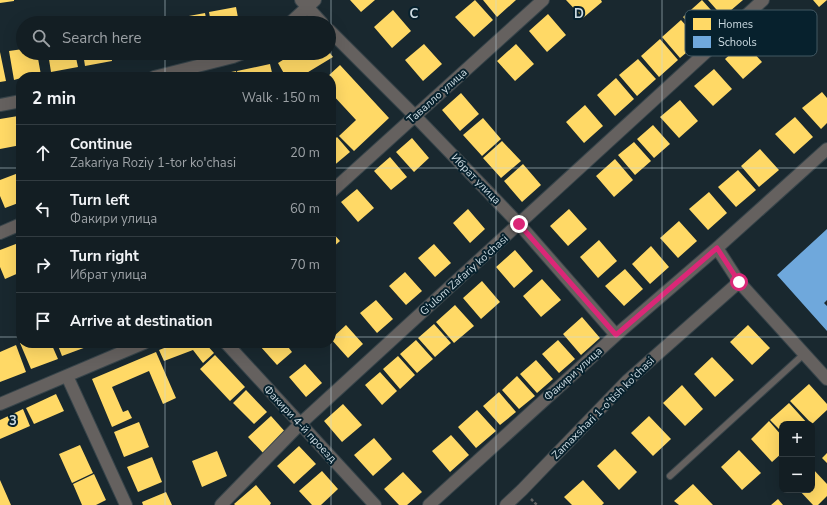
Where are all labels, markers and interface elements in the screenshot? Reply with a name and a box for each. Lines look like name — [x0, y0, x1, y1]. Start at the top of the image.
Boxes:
text: C — [410, 5, 419, 23]
text: D — [574, 5, 584, 23]
legend — [685, 10, 817, 56]
search box — [16, 16, 336, 60]
text: Homes — [718, 17, 753, 32]
icon: search — [30, 27, 52, 49]
text: Search here — [62, 28, 142, 48]
text: Schools — [718, 35, 757, 50]
street label: Тавалло улица — [404, 65, 470, 127]
text: 2 min — [32, 87, 76, 110]
text: Walk · 150 m — [242, 89, 320, 107]
text: Continue — [70, 134, 132, 154]
icon: ahead — [32, 142, 54, 164]
text: 20 m — [290, 144, 320, 162]
street label: Ибрат улица — [448, 150, 504, 208]
text: Zakariya Roziy 1-tor ko'chasi — [70, 154, 236, 172]
text: Turn left — [70, 190, 129, 210]
icon: left — [32, 198, 54, 220]
text: 60 m — [290, 200, 320, 218]
text: Факири улица — [70, 210, 157, 228]
route end — [510, 215, 528, 233]
street label: G'ulom Zafariy ko'chasi — [417, 231, 511, 319]
text: Turn right — [70, 246, 139, 266]
icon: right — [32, 254, 54, 276]
text: 70 m — [290, 256, 320, 274]
text: Ибрат улица — [70, 266, 147, 284]
route start — [730, 273, 748, 291]
icon: arrive — [32, 310, 54, 332]
text: Arrive at destination — [70, 311, 213, 331]
street label: Факири улица — [541, 344, 606, 404]
street label: Zamaxshari 1-o'tish ko'chasi — [548, 353, 658, 463]
street label: Факири 4-й проезд — [260, 382, 340, 466]
text: 3 — [9, 412, 17, 430]
map controls — [779, 421, 815, 493]
button: + — [779, 421, 815, 457]
button: − — [779, 457, 815, 493]

